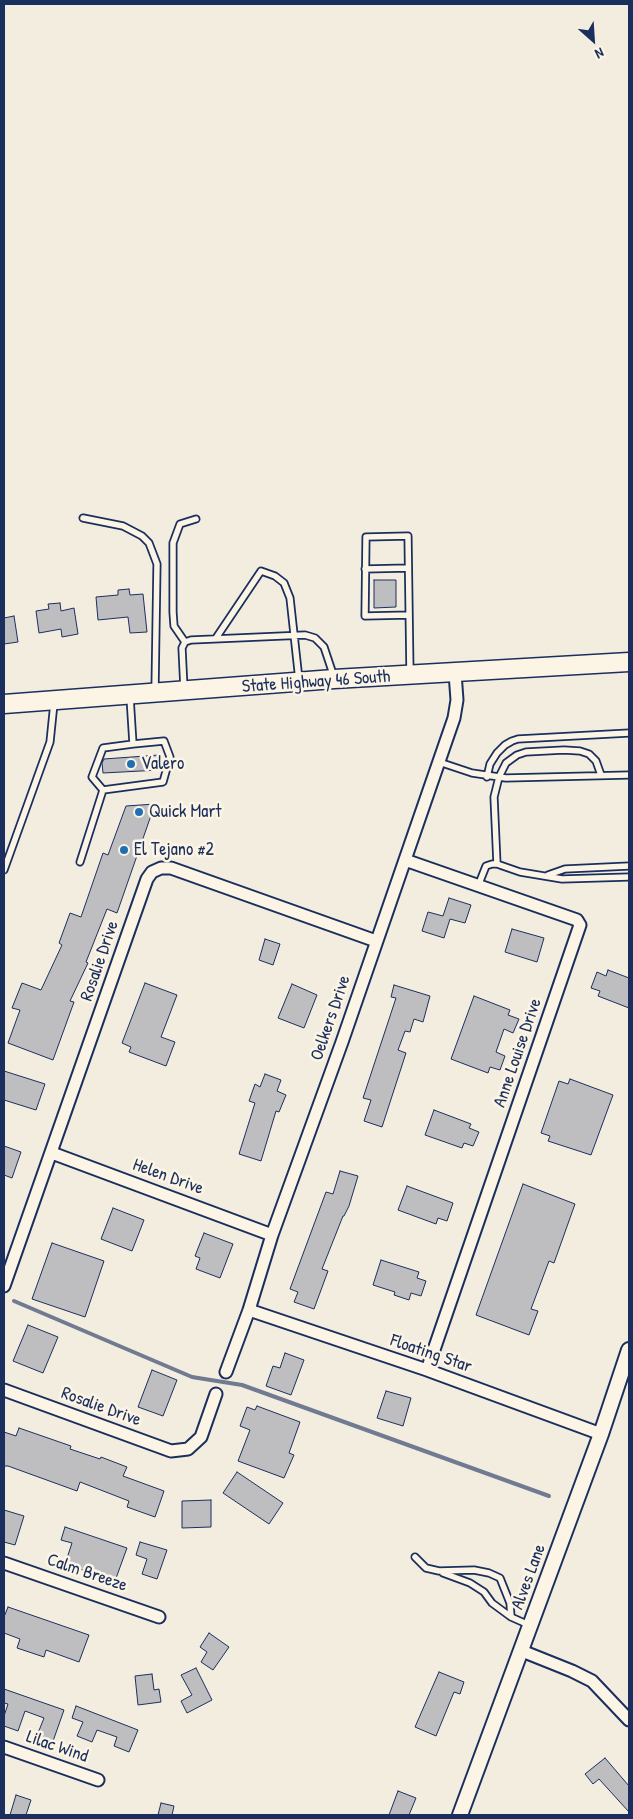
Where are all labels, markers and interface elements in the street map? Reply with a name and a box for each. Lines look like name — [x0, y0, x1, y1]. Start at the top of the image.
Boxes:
north arrow — [568, 15, 618, 65]
text: N — [592, 44, 607, 64]
street label: State Highway 46 South — [241, 666, 391, 698]
place label: Valero — [141, 753, 184, 775]
marker: Valero — [125, 758, 137, 770]
place label: Quick Mart — [149, 801, 222, 823]
marker: Quick Mart — [133, 806, 145, 818]
place label: El Tejano #2 — [134, 839, 214, 861]
marker: El Tejano #2 — [118, 844, 130, 856]
street label: Rosalie Drive — [76, 918, 124, 1004]
street label: Oelkers Drive — [306, 973, 356, 1063]
street label: Anne Louise Drive — [489, 996, 547, 1110]
street label: Helen Drive — [130, 1154, 206, 1200]
street label: Floating Star — [387, 1330, 475, 1378]
street label: Rosalie Drive — [58, 1383, 144, 1431]
street label: Alves Lane — [507, 1541, 551, 1613]
street label: Calm Breeze — [44, 1549, 130, 1597]
street label: Lilac Wind — [23, 1726, 91, 1768]

